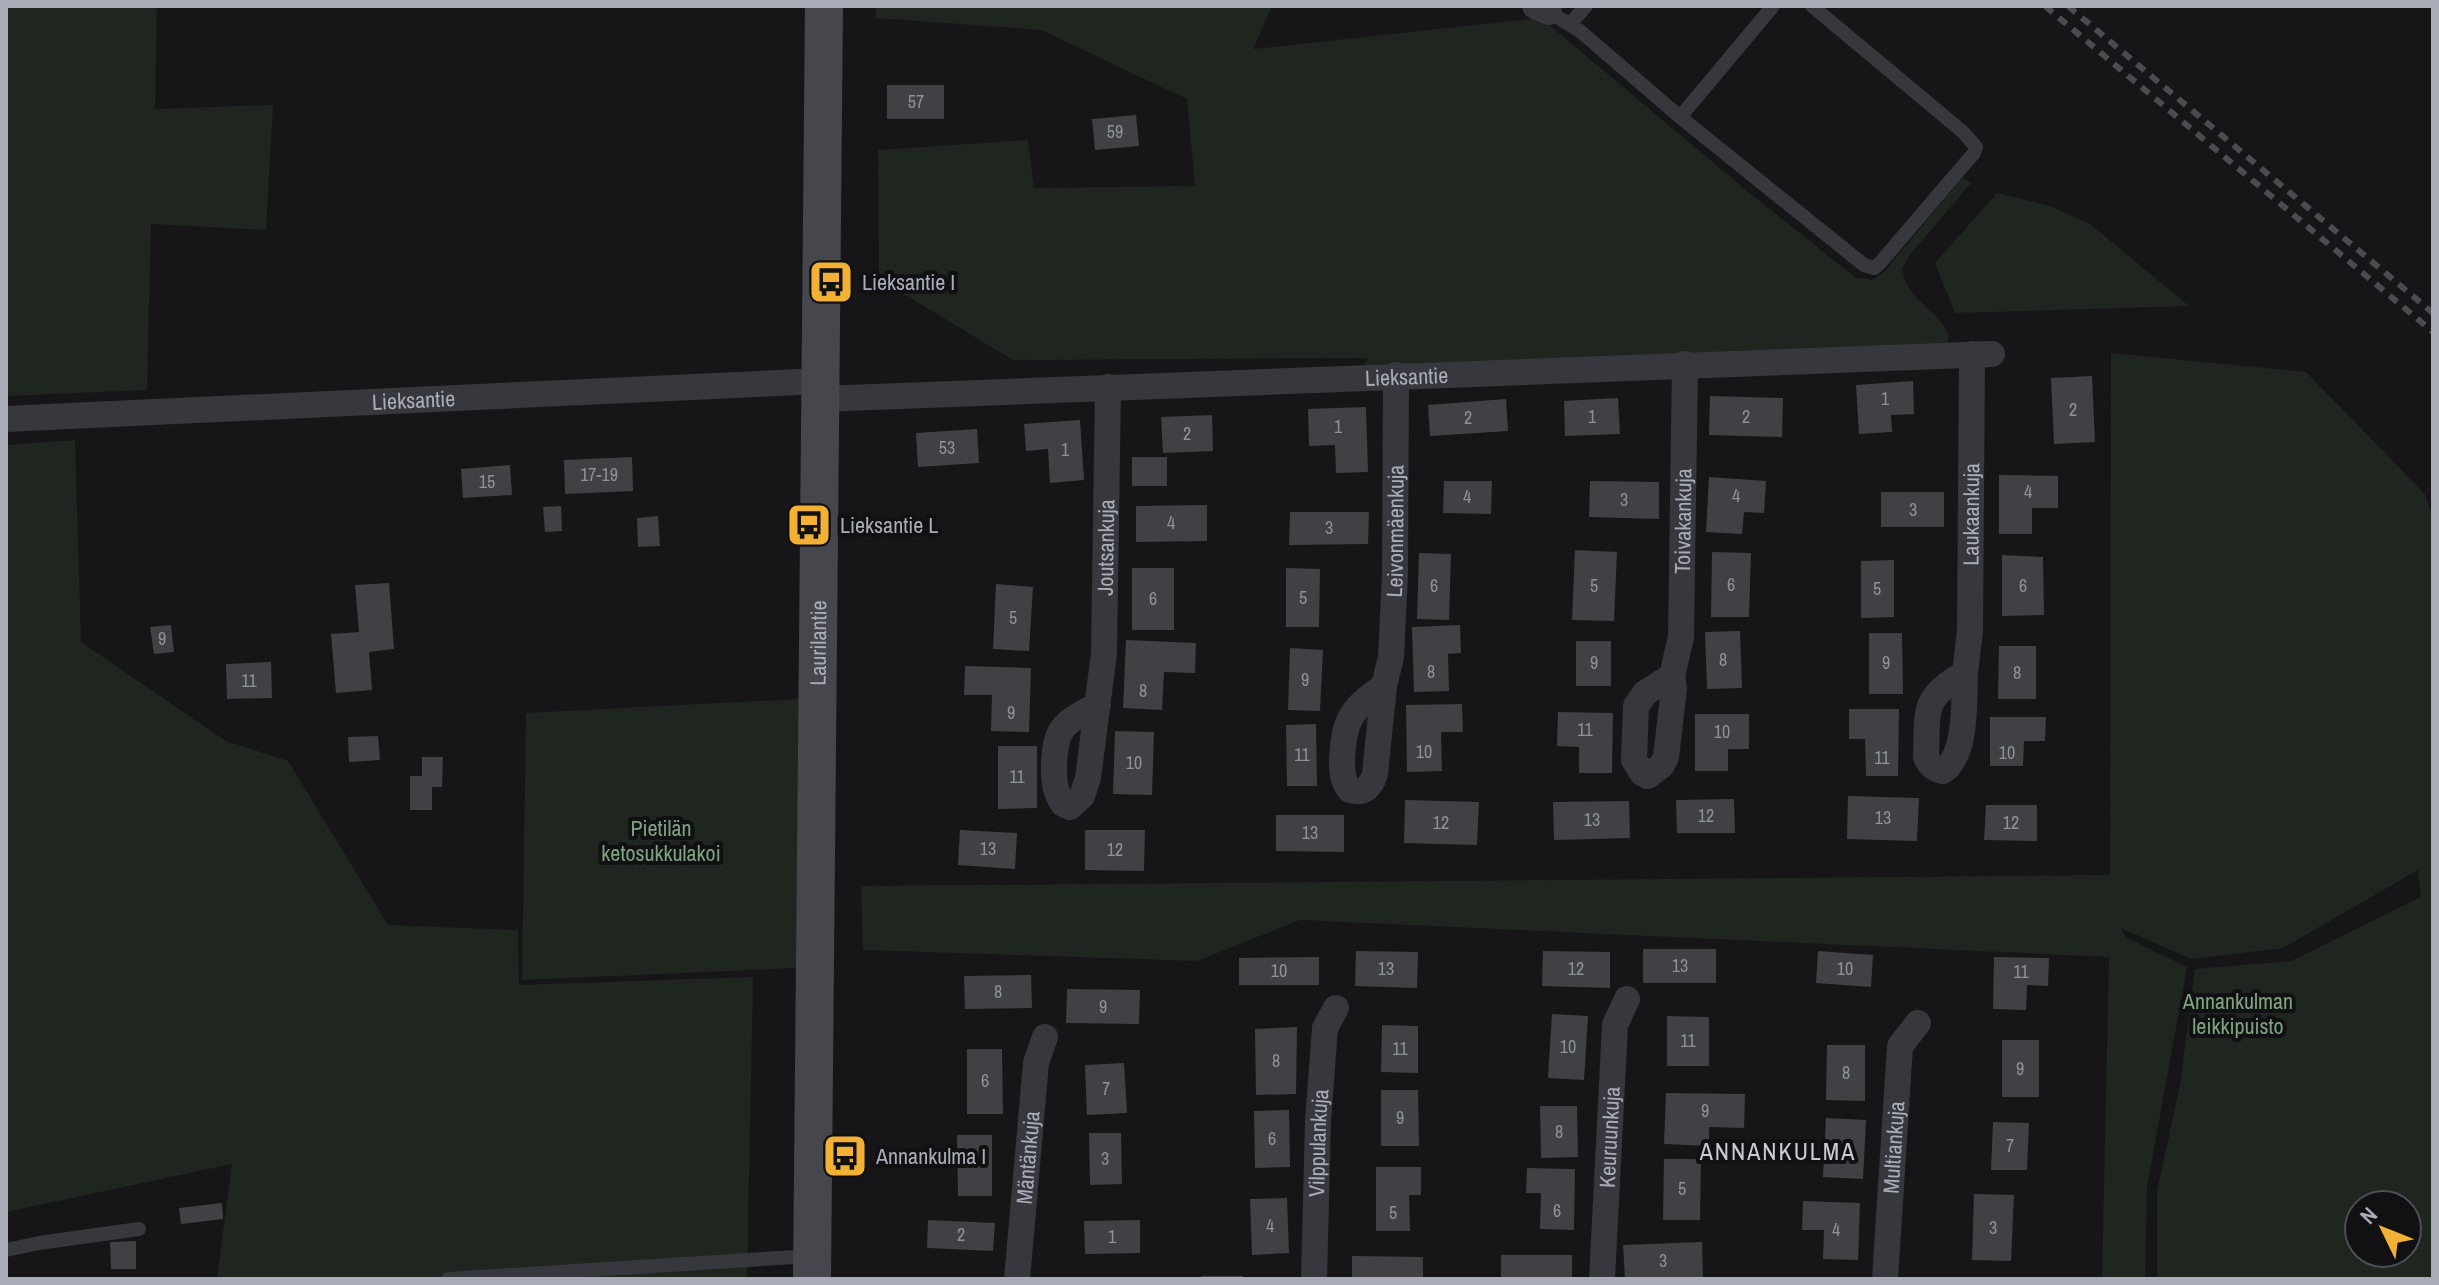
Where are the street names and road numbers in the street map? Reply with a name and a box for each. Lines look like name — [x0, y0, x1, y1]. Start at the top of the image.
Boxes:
street label: Lieksantie — [1364, 360, 1449, 393]
street label: Lieksantie — [371, 383, 456, 417]
street label: Laukaankuja — [1955, 463, 1986, 566]
street label: Leivonmäenkuja — [1379, 465, 1411, 598]
street label: Toivakankuja — [1667, 468, 1698, 574]
street label: Joutsankuja — [1090, 499, 1121, 596]
street label: Laurilantie — [803, 600, 833, 686]
street label: Keuruunkuja — [1592, 1086, 1627, 1189]
street label: Vilppulankuja — [1301, 1088, 1335, 1197]
street label: Multiankuja — [1876, 1100, 1911, 1194]
street label: Mäntänkuja — [1009, 1110, 1047, 1205]

